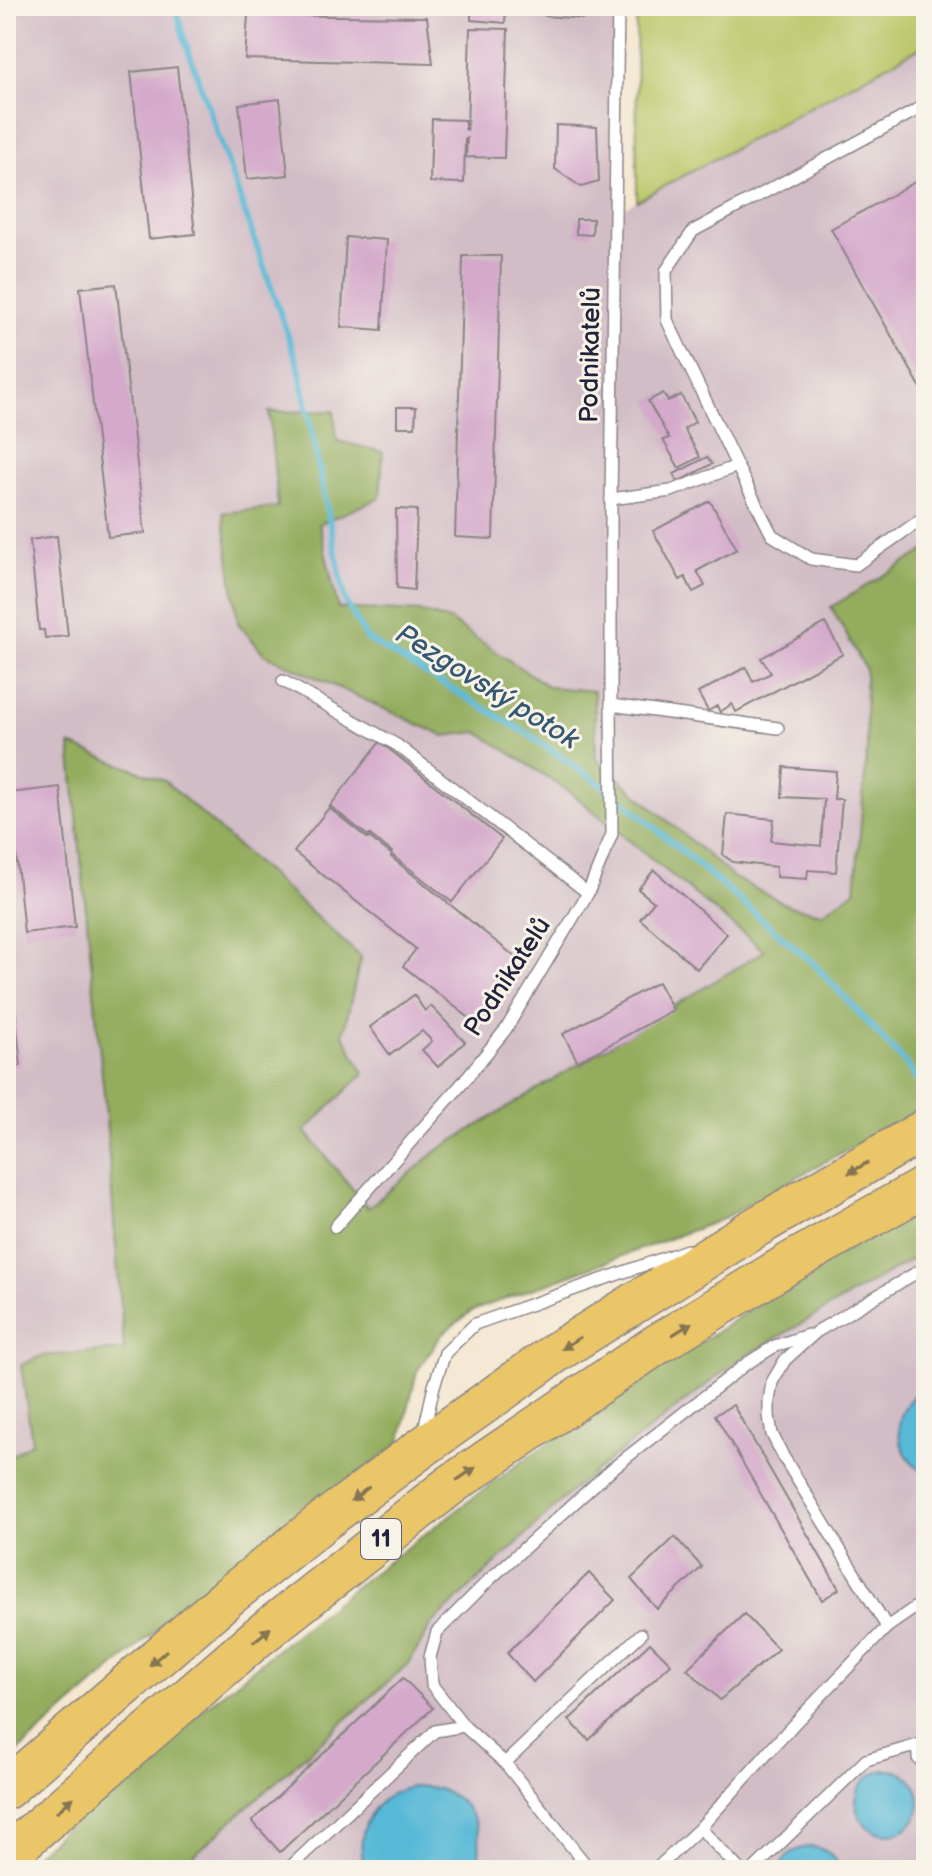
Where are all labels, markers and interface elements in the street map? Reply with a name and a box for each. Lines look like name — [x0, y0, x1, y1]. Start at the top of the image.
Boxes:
street label: Podnikatelů — [574, 287, 608, 423]
water label: Pezgovský potok — [389, 618, 586, 757]
street label: Podnikatelů — [458, 912, 558, 1042]
one-way arrow — [847, 1161, 869, 1175]
one-way arrow — [671, 1323, 693, 1337]
one-way arrow — [560, 1335, 582, 1349]
one-way arrow — [456, 1467, 477, 1482]
one-way arrow — [349, 1486, 370, 1502]
road number: 11 — [361, 1519, 401, 1559]
one-way arrow — [252, 1627, 272, 1644]
one-way arrow — [148, 1648, 167, 1666]
one-way arrow — [55, 1797, 75, 1814]

